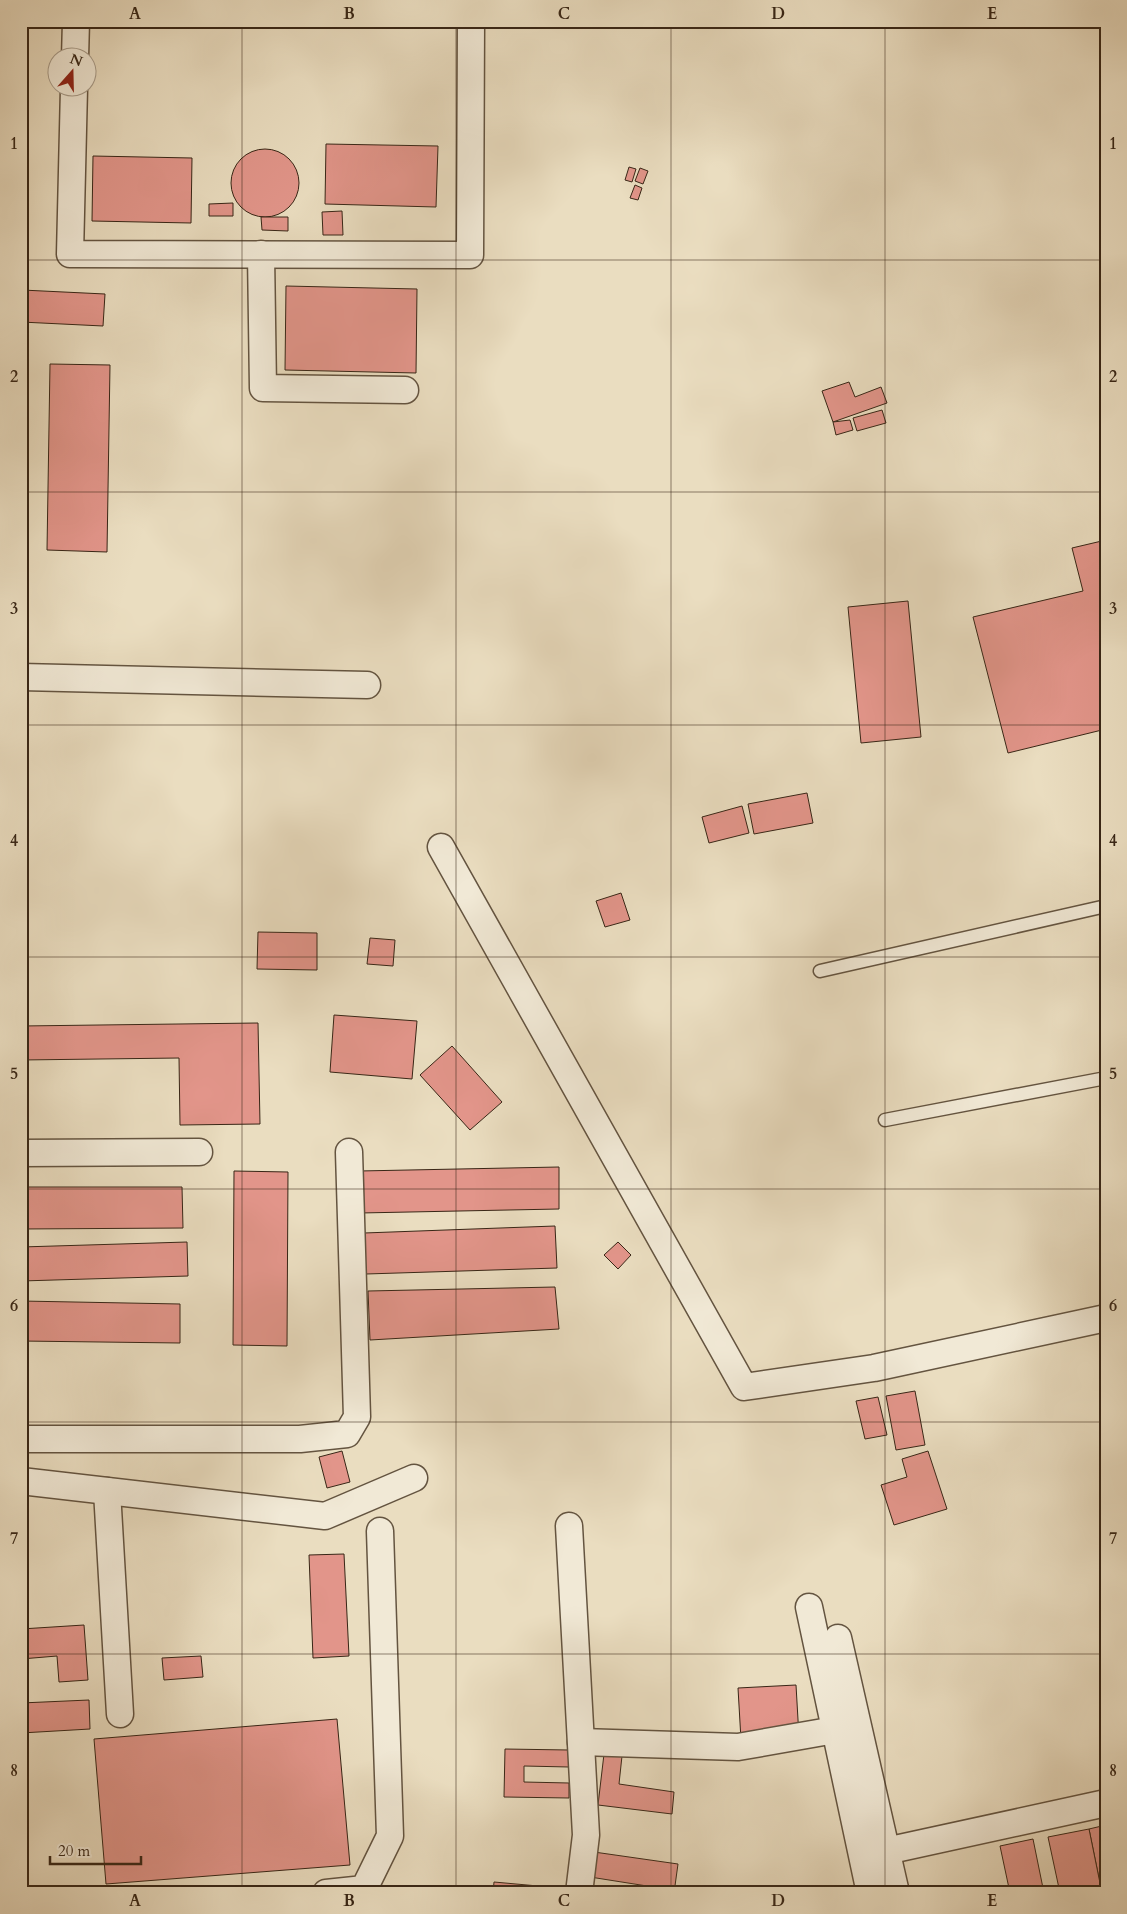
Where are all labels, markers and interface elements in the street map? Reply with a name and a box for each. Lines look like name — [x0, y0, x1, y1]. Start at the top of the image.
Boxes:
text: A — [129, 3, 141, 25]
text: B — [343, 3, 355, 25]
text: C — [558, 3, 570, 25]
text: D — [771, 3, 785, 25]
text: E — [987, 3, 997, 25]
north arrow — [48, 48, 98, 98]
text: N — [67, 49, 85, 71]
text: 1 — [10, 133, 18, 155]
text: 1 — [1109, 133, 1117, 155]
text: 2 — [10, 366, 18, 388]
text: 2 — [1109, 366, 1117, 388]
text: 3 — [10, 598, 18, 620]
text: 3 — [1109, 598, 1117, 620]
text: 4 — [10, 830, 18, 852]
text: 4 — [1109, 830, 1117, 852]
text: 5 — [10, 1063, 18, 1085]
text: 5 — [1109, 1063, 1117, 1085]
text: 6 — [10, 1295, 18, 1317]
text: 6 — [1109, 1295, 1117, 1317]
text: 7 — [10, 1528, 18, 1550]
text: 7 — [1109, 1528, 1117, 1550]
text: 8 — [10, 1760, 18, 1782]
text: 8 — [1109, 1760, 1117, 1782]
scale bar — [50, 1834, 141, 1866]
text: 20 m — [58, 1841, 90, 1861]
text: A — [129, 1890, 141, 1912]
text: B — [343, 1890, 355, 1912]
text: C — [558, 1890, 570, 1912]
text: D — [771, 1890, 785, 1912]
text: E — [987, 1890, 997, 1912]

